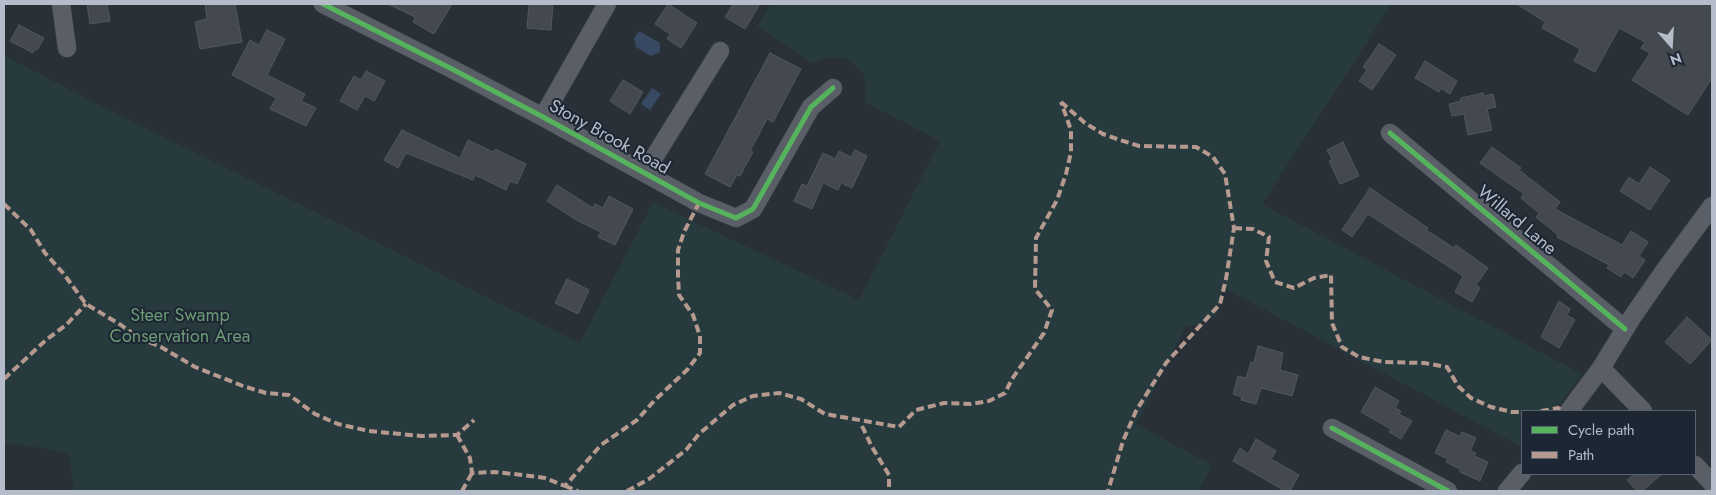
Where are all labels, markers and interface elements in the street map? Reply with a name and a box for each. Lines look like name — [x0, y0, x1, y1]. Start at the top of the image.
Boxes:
north arrow — [1646, 20, 1696, 70]
text: N — [1667, 48, 1684, 70]
street label: Stony Brook Road — [545, 96, 673, 180]
street label: Willard Lane — [1472, 182, 1560, 260]
park label: Steer Swamp Conservation Area — [110, 306, 250, 348]
legend — [1521, 410, 1696, 475]
text: Cycle path — [1568, 419, 1635, 441]
text: Path — [1568, 444, 1594, 466]

